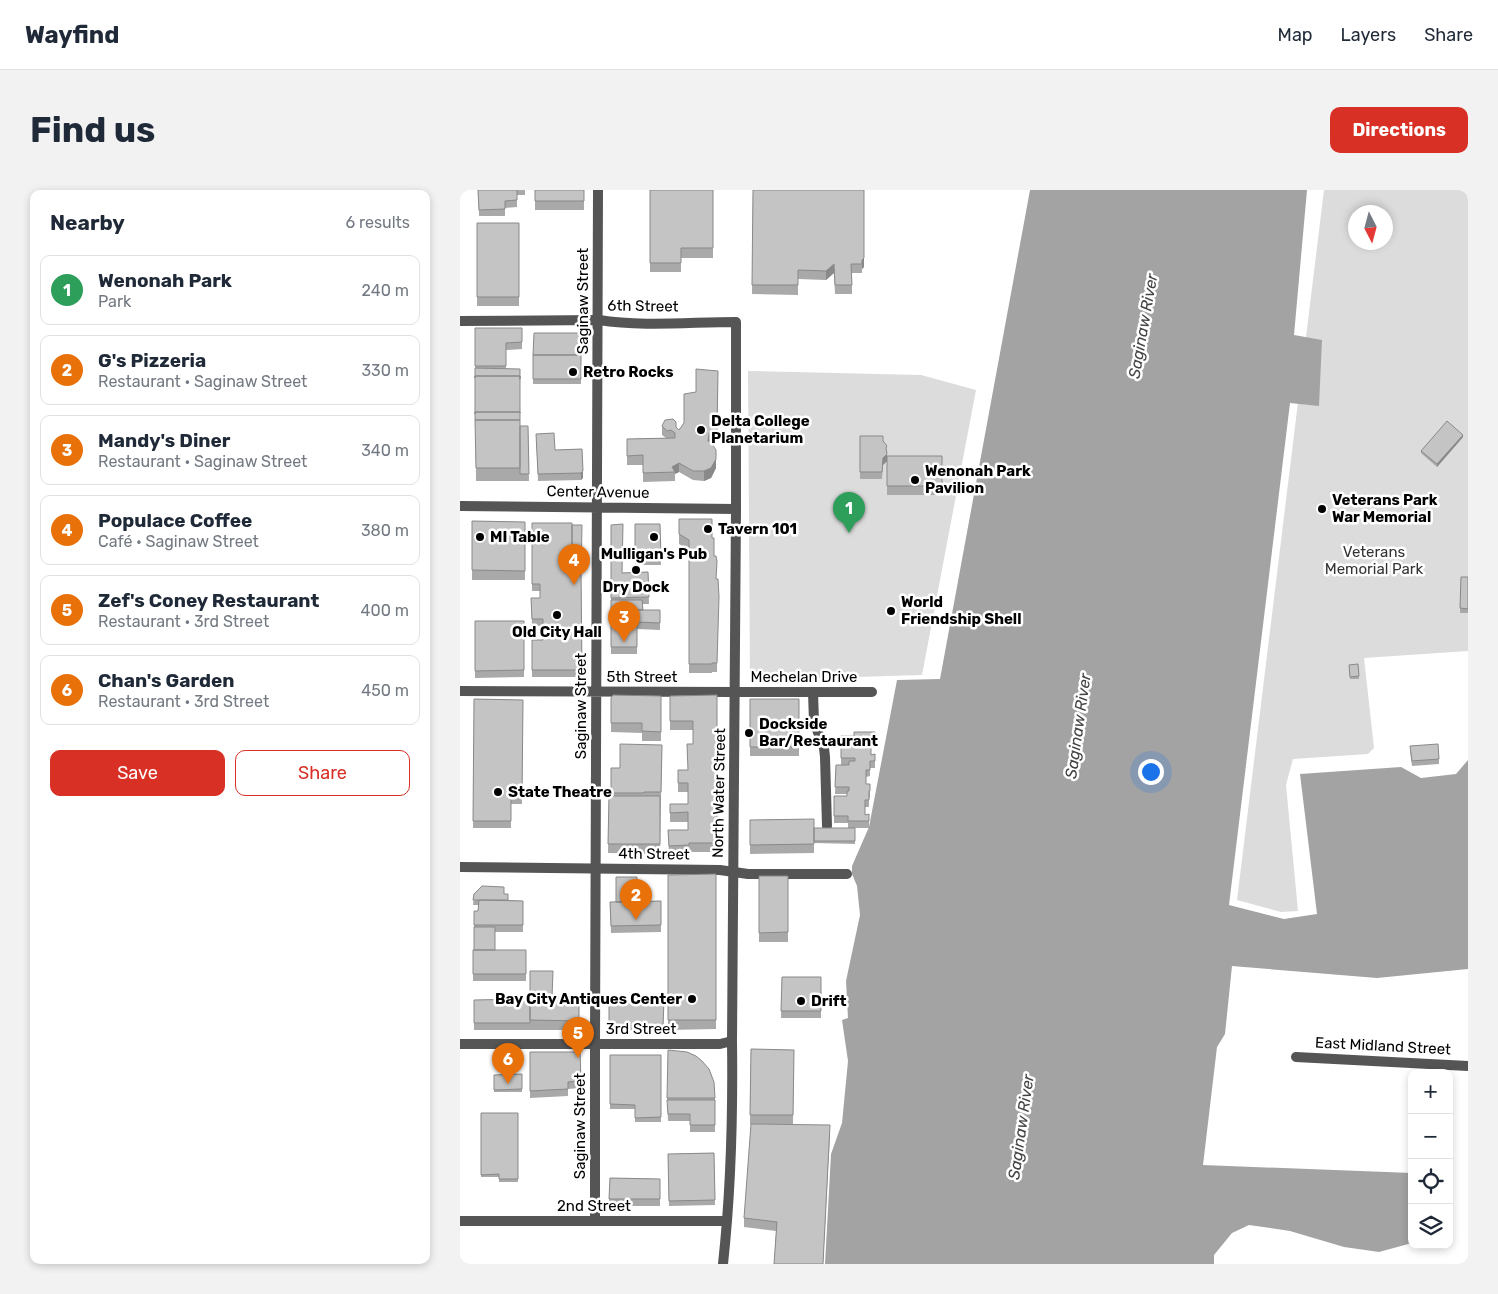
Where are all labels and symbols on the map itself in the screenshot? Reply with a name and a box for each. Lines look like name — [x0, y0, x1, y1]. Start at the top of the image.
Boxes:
north arrow — [1348, 205, 1393, 250]
street label: Saginaw Street — [574, 248, 592, 354]
water label: Saginaw River — [1124, 271, 1162, 380]
street label: 6th Street — [607, 296, 679, 316]
place label: Retro Rocks — [583, 363, 673, 381]
marker: Retro Rocks — [567, 366, 579, 378]
place label: Delta College Planetarium — [711, 412, 810, 447]
marker: Delta College Planetarium — [695, 424, 707, 436]
place label: Wenonah Park Pavilion — [925, 462, 1031, 497]
marker: Wenonah Park Pavilion — [909, 474, 921, 486]
street label: Center Avenue — [546, 482, 650, 502]
place label: Veterans Park War Memorial — [1332, 491, 1438, 526]
pin: 1 — [833, 492, 865, 533]
marker: Veterans Park War Memorial — [1316, 503, 1328, 515]
place label: Tavern 101 — [718, 520, 797, 538]
marker: Tavern 101 — [702, 523, 714, 535]
place label: MI Table — [490, 528, 550, 546]
marker: MI Table — [474, 531, 486, 543]
marker: Mulligan's Pub — [648, 531, 660, 543]
park label: Veterans Memorial Park — [1325, 543, 1423, 578]
pin: 4 — [558, 544, 590, 585]
place label: Mulligan's Pub — [601, 545, 707, 563]
marker: Dry Dock — [630, 564, 642, 576]
place label: Dry Dock — [603, 578, 670, 596]
place label: World Friendship Shell — [901, 593, 1021, 628]
pin: 3 — [608, 601, 640, 642]
marker: World Friendship Shell — [885, 605, 897, 617]
marker: Old City Hall — [551, 609, 563, 621]
place label: Old City Hall — [512, 623, 602, 641]
street label: Saginaw Street — [572, 653, 590, 759]
street label: 5th Street — [607, 668, 678, 686]
street label: Mechelan Drive — [751, 668, 857, 686]
water label: Saginaw River — [1061, 671, 1095, 780]
place label: Dockside Bar/Restaurant — [759, 715, 878, 750]
marker: Dockside Bar/Restaurant — [743, 727, 755, 739]
street label: North Water Street — [709, 728, 729, 858]
your location — [1138, 759, 1164, 785]
place label: State Theatre — [508, 783, 612, 801]
marker: State Theatre — [492, 786, 504, 798]
street label: 4th Street — [618, 844, 690, 864]
pin: 2 — [620, 879, 652, 920]
place label: Bay City Antiques Center — [495, 990, 682, 1008]
place label: Drift — [811, 992, 847, 1010]
marker: Bay City Antiques Center — [686, 993, 698, 1005]
marker: Drift — [795, 995, 807, 1007]
pin: 5 — [562, 1017, 594, 1058]
street label: 3rd Street — [606, 1020, 676, 1038]
street label: East Midland Street — [1315, 1033, 1452, 1059]
pin: 6 — [492, 1043, 524, 1084]
water label: Saginaw River — [1004, 1072, 1038, 1181]
street label: Saginaw Street — [571, 1073, 589, 1179]
street label: 2nd Street — [557, 1197, 631, 1215]

